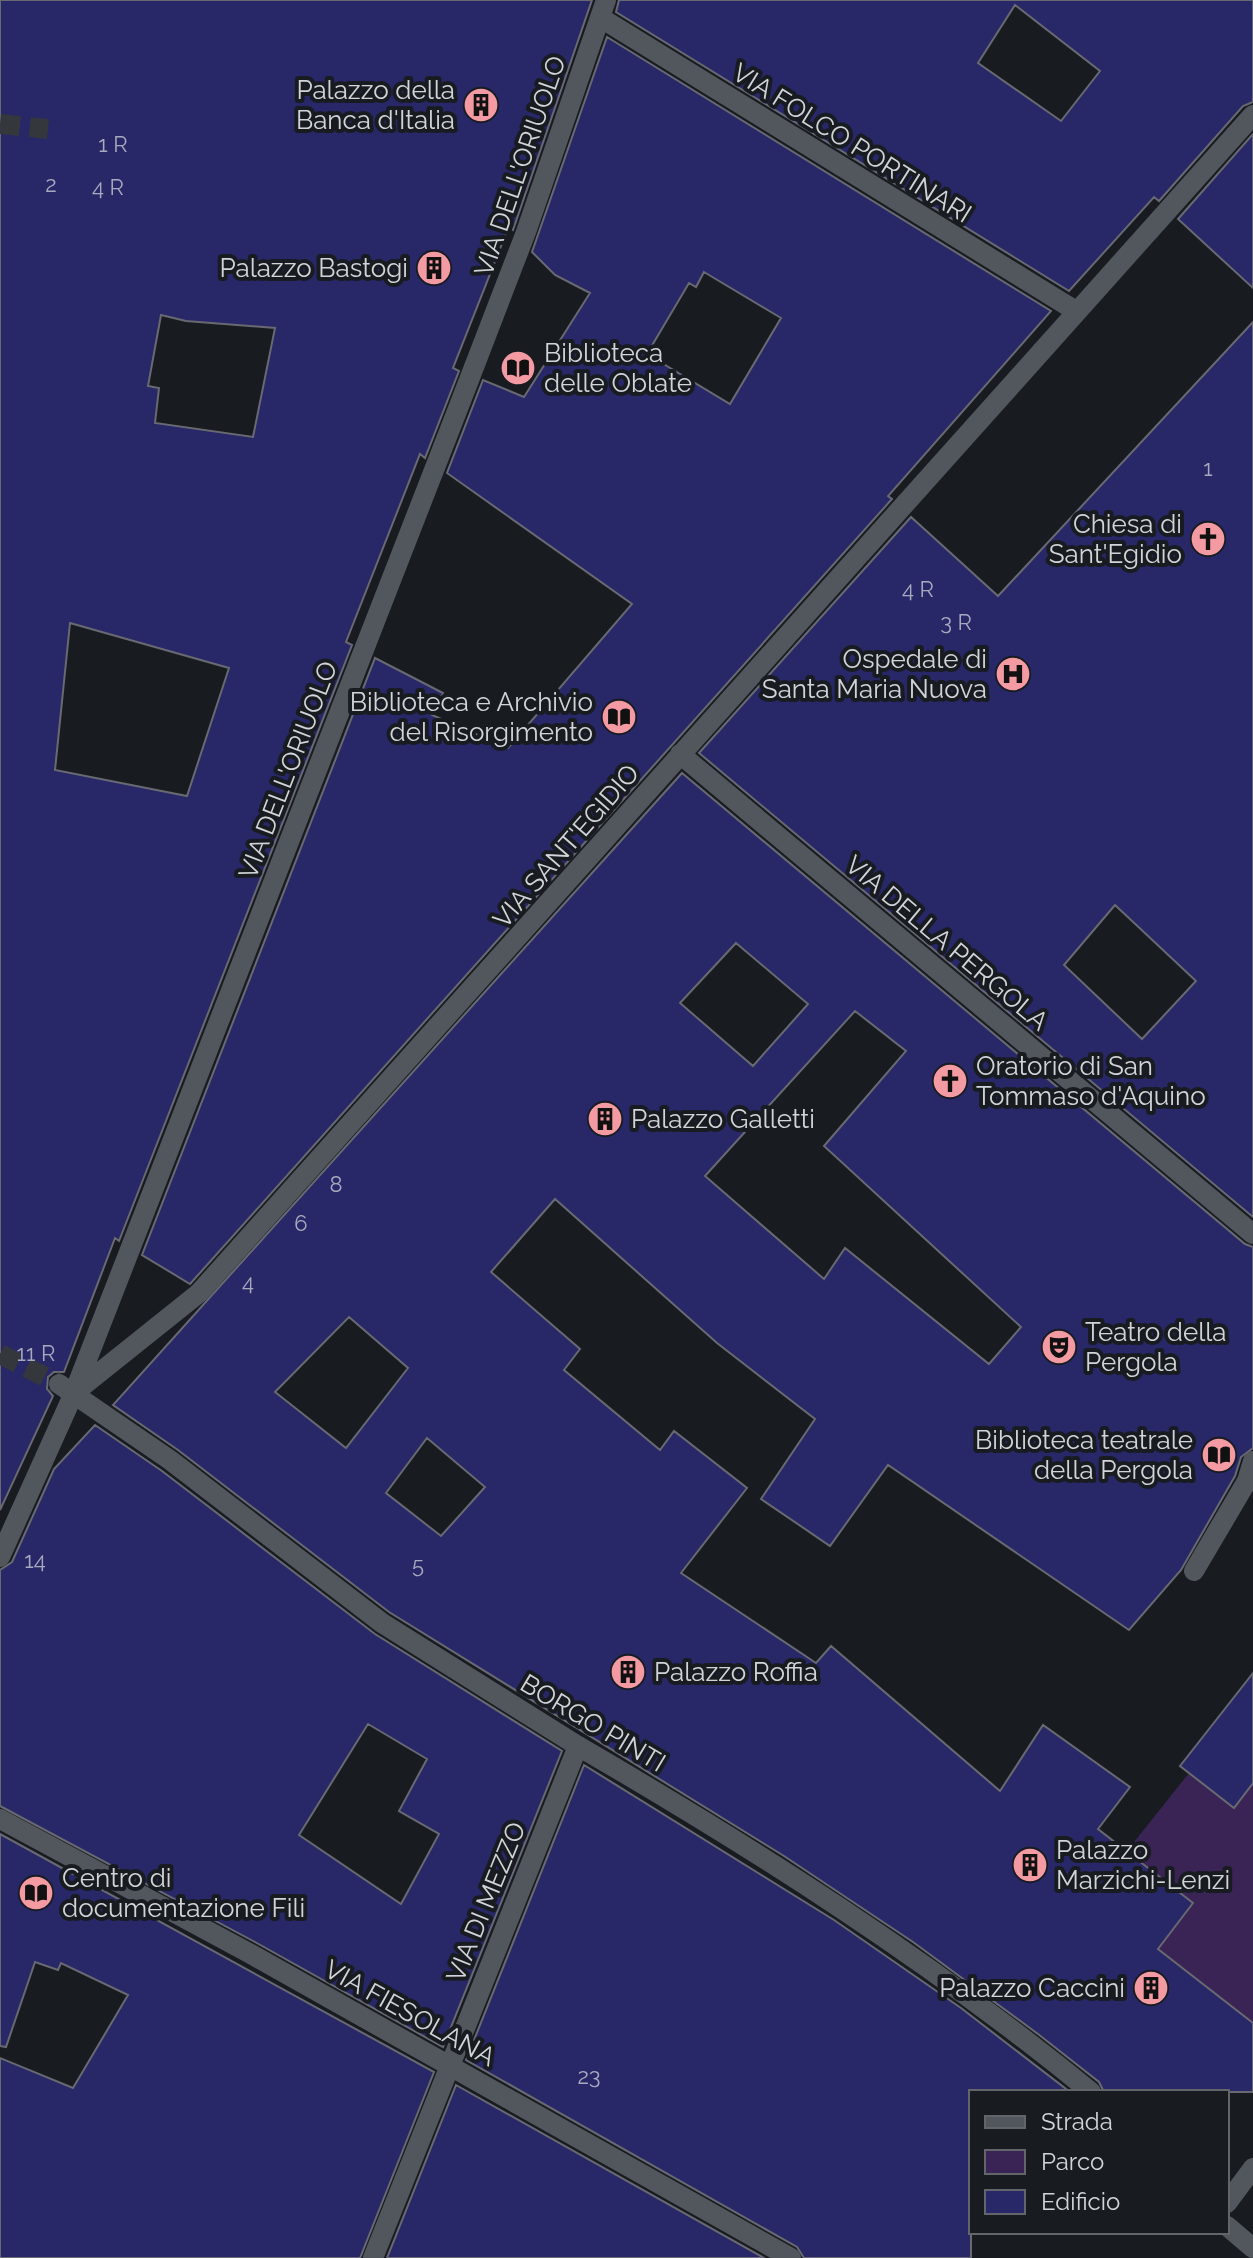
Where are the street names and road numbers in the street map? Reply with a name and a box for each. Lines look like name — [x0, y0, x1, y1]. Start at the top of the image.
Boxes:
street label: VIA DELL'ORIUOLO — [468, 52, 572, 280]
street label: VIA FOLCO PORTINARI — [727, 57, 977, 229]
street label: VIA DELL'ORIUOLO — [233, 657, 343, 883]
street label: VIA SANT'EGIDIO — [487, 758, 645, 934]
street label: VIA DELLA PERGOLA — [839, 849, 1055, 1037]
street label: BORGO PINTI — [515, 1668, 671, 1778]
street label: VIA DI MEZZO — [440, 1818, 532, 1986]
street label: VIA FIESOLANA — [319, 1954, 501, 2073]

